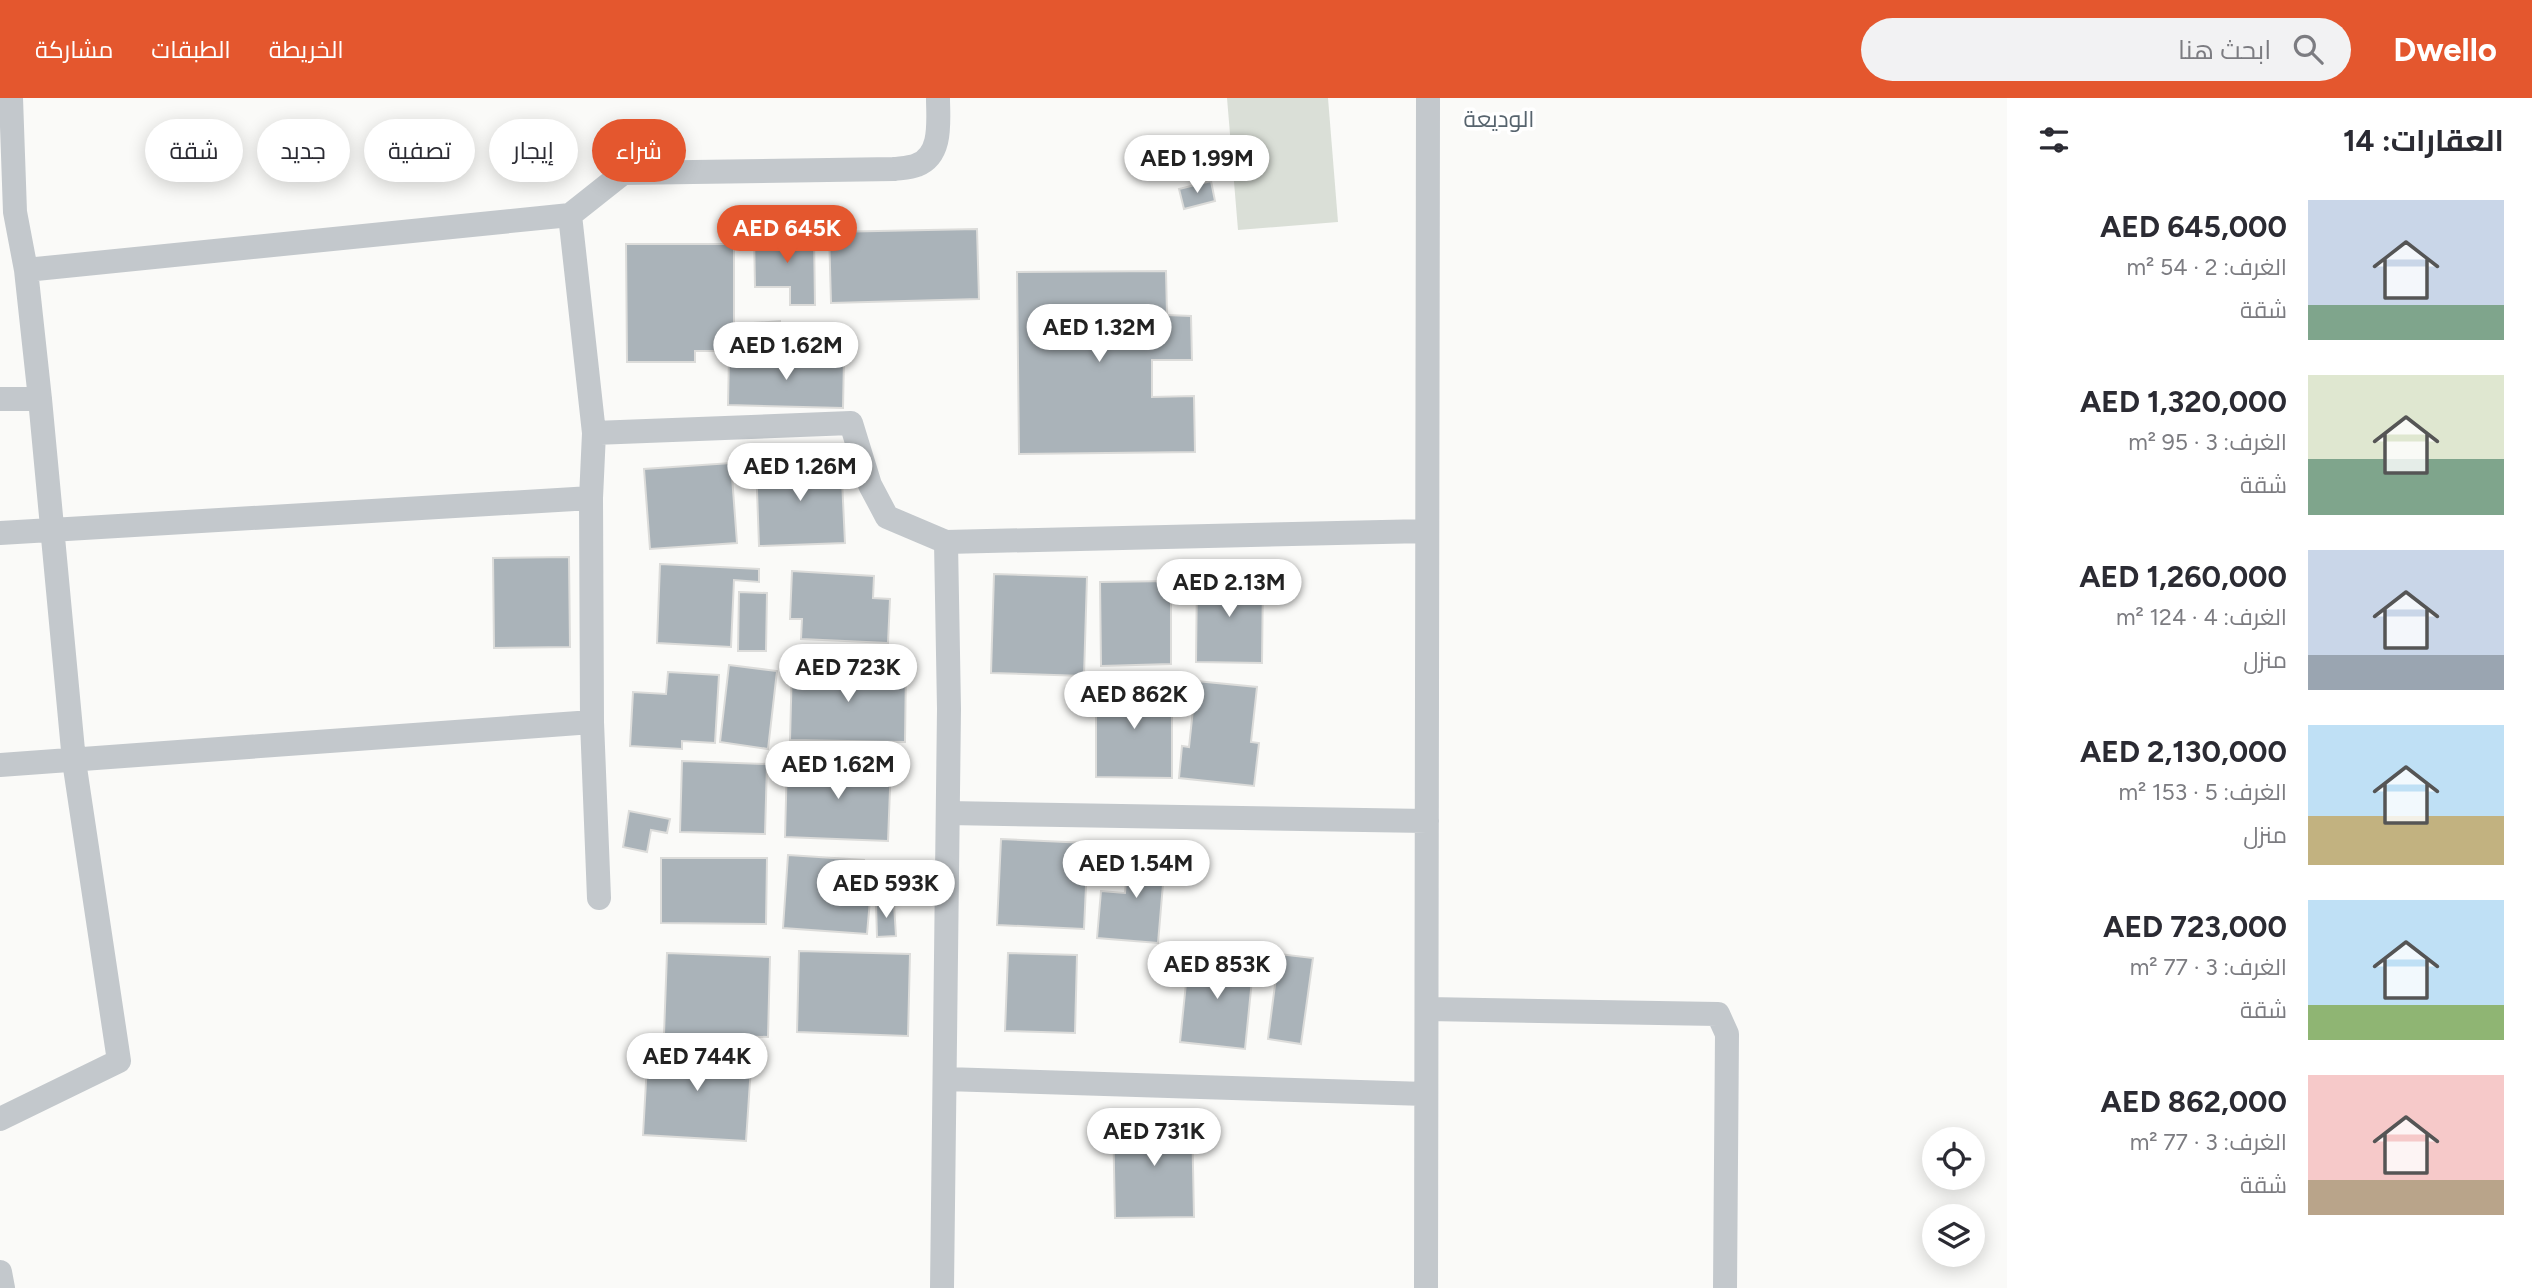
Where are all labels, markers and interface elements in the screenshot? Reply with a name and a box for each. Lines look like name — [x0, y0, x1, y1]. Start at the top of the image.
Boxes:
search box — [1861, 18, 2351, 81]
icon: search — [2289, 30, 2327, 68]
text: Dwello — [2393, 30, 2497, 69]
text: ابحث هنا — [2178, 34, 2271, 66]
text: مشاركة — [35, 35, 113, 64]
text: الطبقات — [151, 35, 231, 64]
text: الخريطة — [269, 35, 344, 64]
district label: الوديعة — [1464, 105, 1534, 133]
chip: شقة — [145, 119, 243, 182]
chip: جديد — [257, 119, 350, 182]
chip: تصفية — [364, 119, 475, 182]
chip: إيجار — [489, 119, 578, 182]
chip: شراء — [592, 119, 686, 182]
icon: filters — [2035, 121, 2073, 159]
text: العقارات: 14 — [2343, 122, 2504, 159]
pin: AED 1.99M — [1117, 136, 1277, 195]
text: AED 1.99M — [1140, 144, 1254, 172]
pin: AED 645K — [715, 206, 859, 265]
text: AED 645,000 — [2100, 208, 2287, 245]
text: AED 645K — [733, 214, 841, 242]
icon: home — [2364, 228, 2448, 312]
text: الغرف: 2 · 54 m² — [2127, 253, 2287, 281]
text: شقة — [2240, 296, 2287, 324]
pin: AED 1.32M — [1019, 304, 1179, 364]
text: AED 1.32M — [1043, 313, 1155, 341]
pin: AED 1.62M — [706, 322, 866, 382]
text: AED 1.62M — [729, 331, 843, 359]
text: AED 1,320,000 — [2080, 383, 2287, 420]
icon: home — [2364, 403, 2448, 487]
text: الغرف: 3 · 95 m² — [2128, 428, 2287, 456]
pin: AED 1.26M — [720, 444, 880, 503]
text: AED 1.26M — [743, 452, 857, 480]
text: شقة — [2240, 471, 2287, 499]
text: AED 1,260,000 — [2079, 558, 2287, 595]
pin: AED 2.13M — [1149, 560, 1309, 619]
text: AED 2.13M — [1173, 568, 1285, 596]
icon: home — [2364, 578, 2448, 662]
text: الغرف: 4 · 124 m² — [2116, 603, 2287, 631]
pin: AED 723K — [776, 644, 920, 704]
text: منزل — [2243, 646, 2287, 674]
text: AED 723K — [795, 653, 901, 681]
pin: AED 862K — [1062, 672, 1206, 731]
text: AED 862K — [1080, 680, 1188, 708]
text: AED 2,130,000 — [2080, 733, 2287, 770]
pin: AED 1.62M — [758, 742, 918, 801]
text: AED 1.62M — [781, 750, 895, 778]
icon: home — [2364, 753, 2448, 837]
text: الغرف: 5 · 153 m² — [2118, 778, 2287, 806]
text: منزل — [2243, 821, 2287, 849]
pin: AED 1.54M — [1056, 840, 1216, 900]
text: AED 1.54M — [1079, 849, 1193, 877]
pin: AED 593K — [814, 860, 958, 920]
text: AED 593K — [833, 869, 939, 897]
text: AED 723,000 — [2103, 908, 2287, 945]
icon: home — [2364, 928, 2448, 1012]
pin: AED 853K — [1145, 942, 1289, 1001]
text: AED 853K — [1163, 950, 1271, 978]
text: الغرف: 3 · 77 m² — [2130, 953, 2287, 981]
text: شقة — [2240, 996, 2287, 1024]
pin: AED 744K — [625, 1034, 769, 1093]
text: AED 744K — [643, 1042, 751, 1070]
text: AED 862,000 — [2101, 1083, 2287, 1120]
icon: home — [2364, 1103, 2448, 1187]
pin: AED 731K — [1082, 1108, 1226, 1168]
text: AED 731K — [1103, 1117, 1205, 1145]
map controls — [1922, 1127, 1985, 1267]
button: locate — [1922, 1127, 1985, 1190]
text: الغرف: 3 · 77 m² — [2130, 1128, 2287, 1156]
text: شقة — [2240, 1171, 2287, 1199]
button: layers — [1922, 1204, 1985, 1267]

